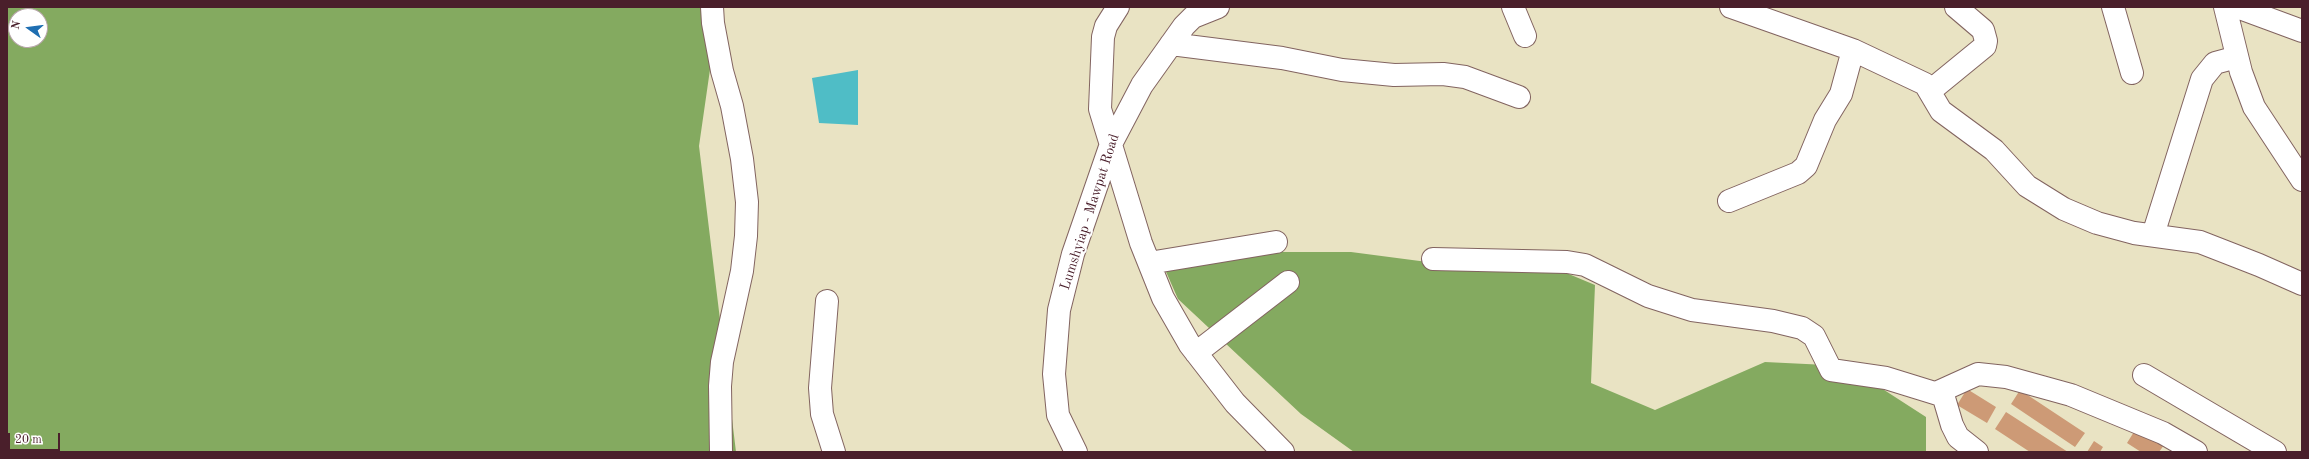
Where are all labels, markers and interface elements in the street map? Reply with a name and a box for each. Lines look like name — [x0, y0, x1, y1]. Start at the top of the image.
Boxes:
north arrow — [8, 8, 48, 48]
text: N — [10, 20, 23, 31]
street label: Lumshyiap - Mawpat Road — [1057, 132, 1123, 292]
scale bar — [10, 425, 62, 451]
text: 20 m — [15, 434, 42, 446]

